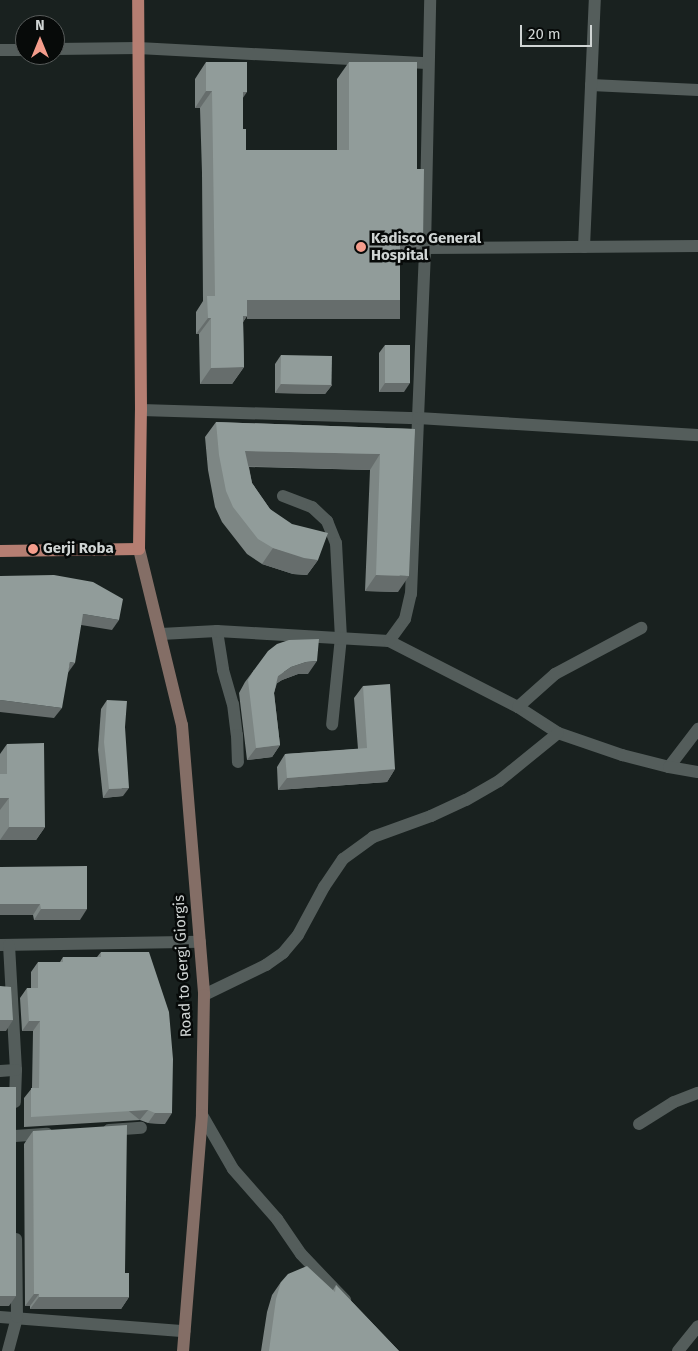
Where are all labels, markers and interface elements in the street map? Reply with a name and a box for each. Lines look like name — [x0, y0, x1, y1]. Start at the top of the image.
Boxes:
north arrow — [15, 15, 65, 65]
scale bar — [523, 15, 596, 47]
text: N — [35, 17, 45, 34]
text: 20 m — [528, 25, 561, 43]
place label: Kadisco General Hospital — [371, 229, 481, 264]
marker: Kadisco General Hospital — [355, 241, 367, 253]
place label: Gerji Roba — [43, 540, 114, 558]
marker: Gerji Roba — [27, 543, 39, 555]
street label: Road to Gergi Giorgis — [170, 894, 196, 1038]

